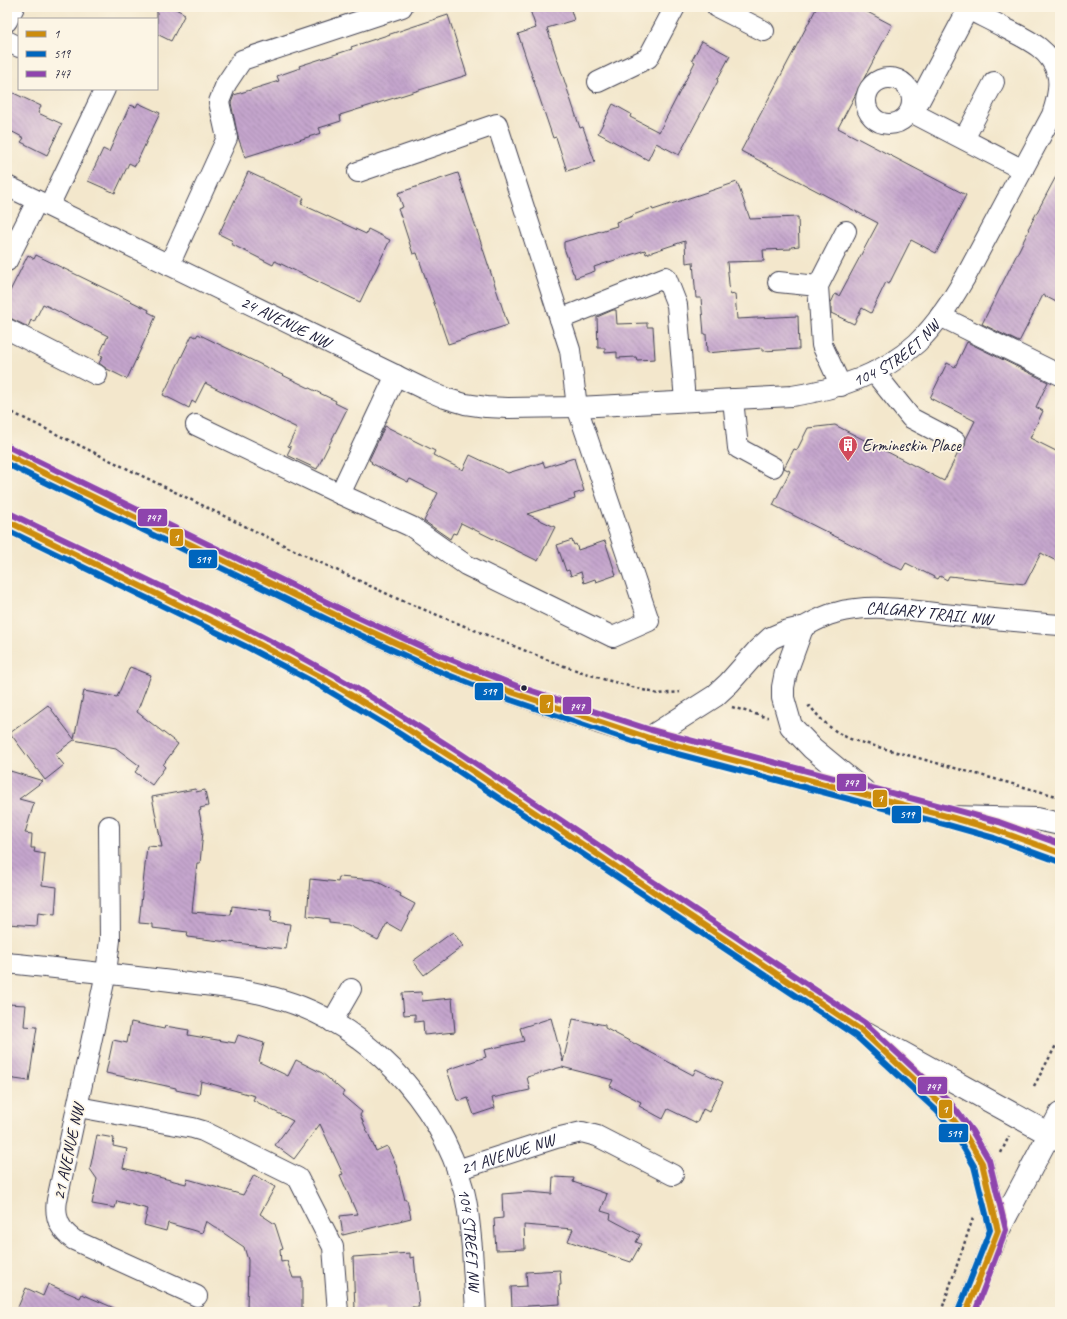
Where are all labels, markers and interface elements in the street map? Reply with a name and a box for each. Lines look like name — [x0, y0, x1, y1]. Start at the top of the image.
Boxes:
legend — [18, 18, 158, 90]
text: 1 — [54, 26, 60, 42]
text: 519 — [54, 46, 72, 62]
text: 747 — [54, 66, 71, 82]
street label: 24 AVENUE NW — [237, 291, 336, 354]
street label: 104 STREET NW — [850, 314, 946, 391]
building icon: Ermineskin Place — [837, 434, 859, 462]
place label: Ermineskin Place — [862, 435, 962, 456]
line badge: 747 — [137, 508, 168, 527]
text: 747 — [146, 510, 161, 524]
line badge: 1 — [169, 528, 184, 547]
text: 1 — [174, 530, 180, 544]
line badge: 519 — [188, 549, 218, 569]
text: 519 — [196, 552, 211, 566]
street label: CALGARY TRAIL NW — [866, 598, 996, 630]
line badge: 519 — [474, 682, 504, 701]
unlabelled marker — [519, 683, 529, 693]
text: 519 — [482, 684, 497, 698]
line badge: 1 — [539, 694, 554, 714]
line badge: 747 — [562, 696, 592, 715]
text: 1 — [545, 697, 551, 711]
text: 747 — [570, 699, 585, 713]
line badge: 747 — [836, 773, 867, 792]
text: 747 — [844, 775, 859, 789]
line badge: 1 — [872, 789, 888, 808]
text: 1 — [878, 791, 884, 805]
line badge: 519 — [891, 805, 922, 824]
text: 519 — [900, 807, 915, 821]
line badge: 747 — [917, 1076, 948, 1095]
text: 747 — [926, 1079, 941, 1093]
line badge: 1 — [938, 1099, 953, 1119]
street label: 21 AVENUE NW — [48, 1100, 89, 1202]
text: 1 — [943, 1102, 949, 1116]
line badge: 519 — [938, 1123, 969, 1143]
text: 519 — [947, 1126, 962, 1140]
street label: 21 AVENUE NW — [458, 1128, 560, 1179]
street label: 104 STREET NW — [453, 1187, 485, 1294]

